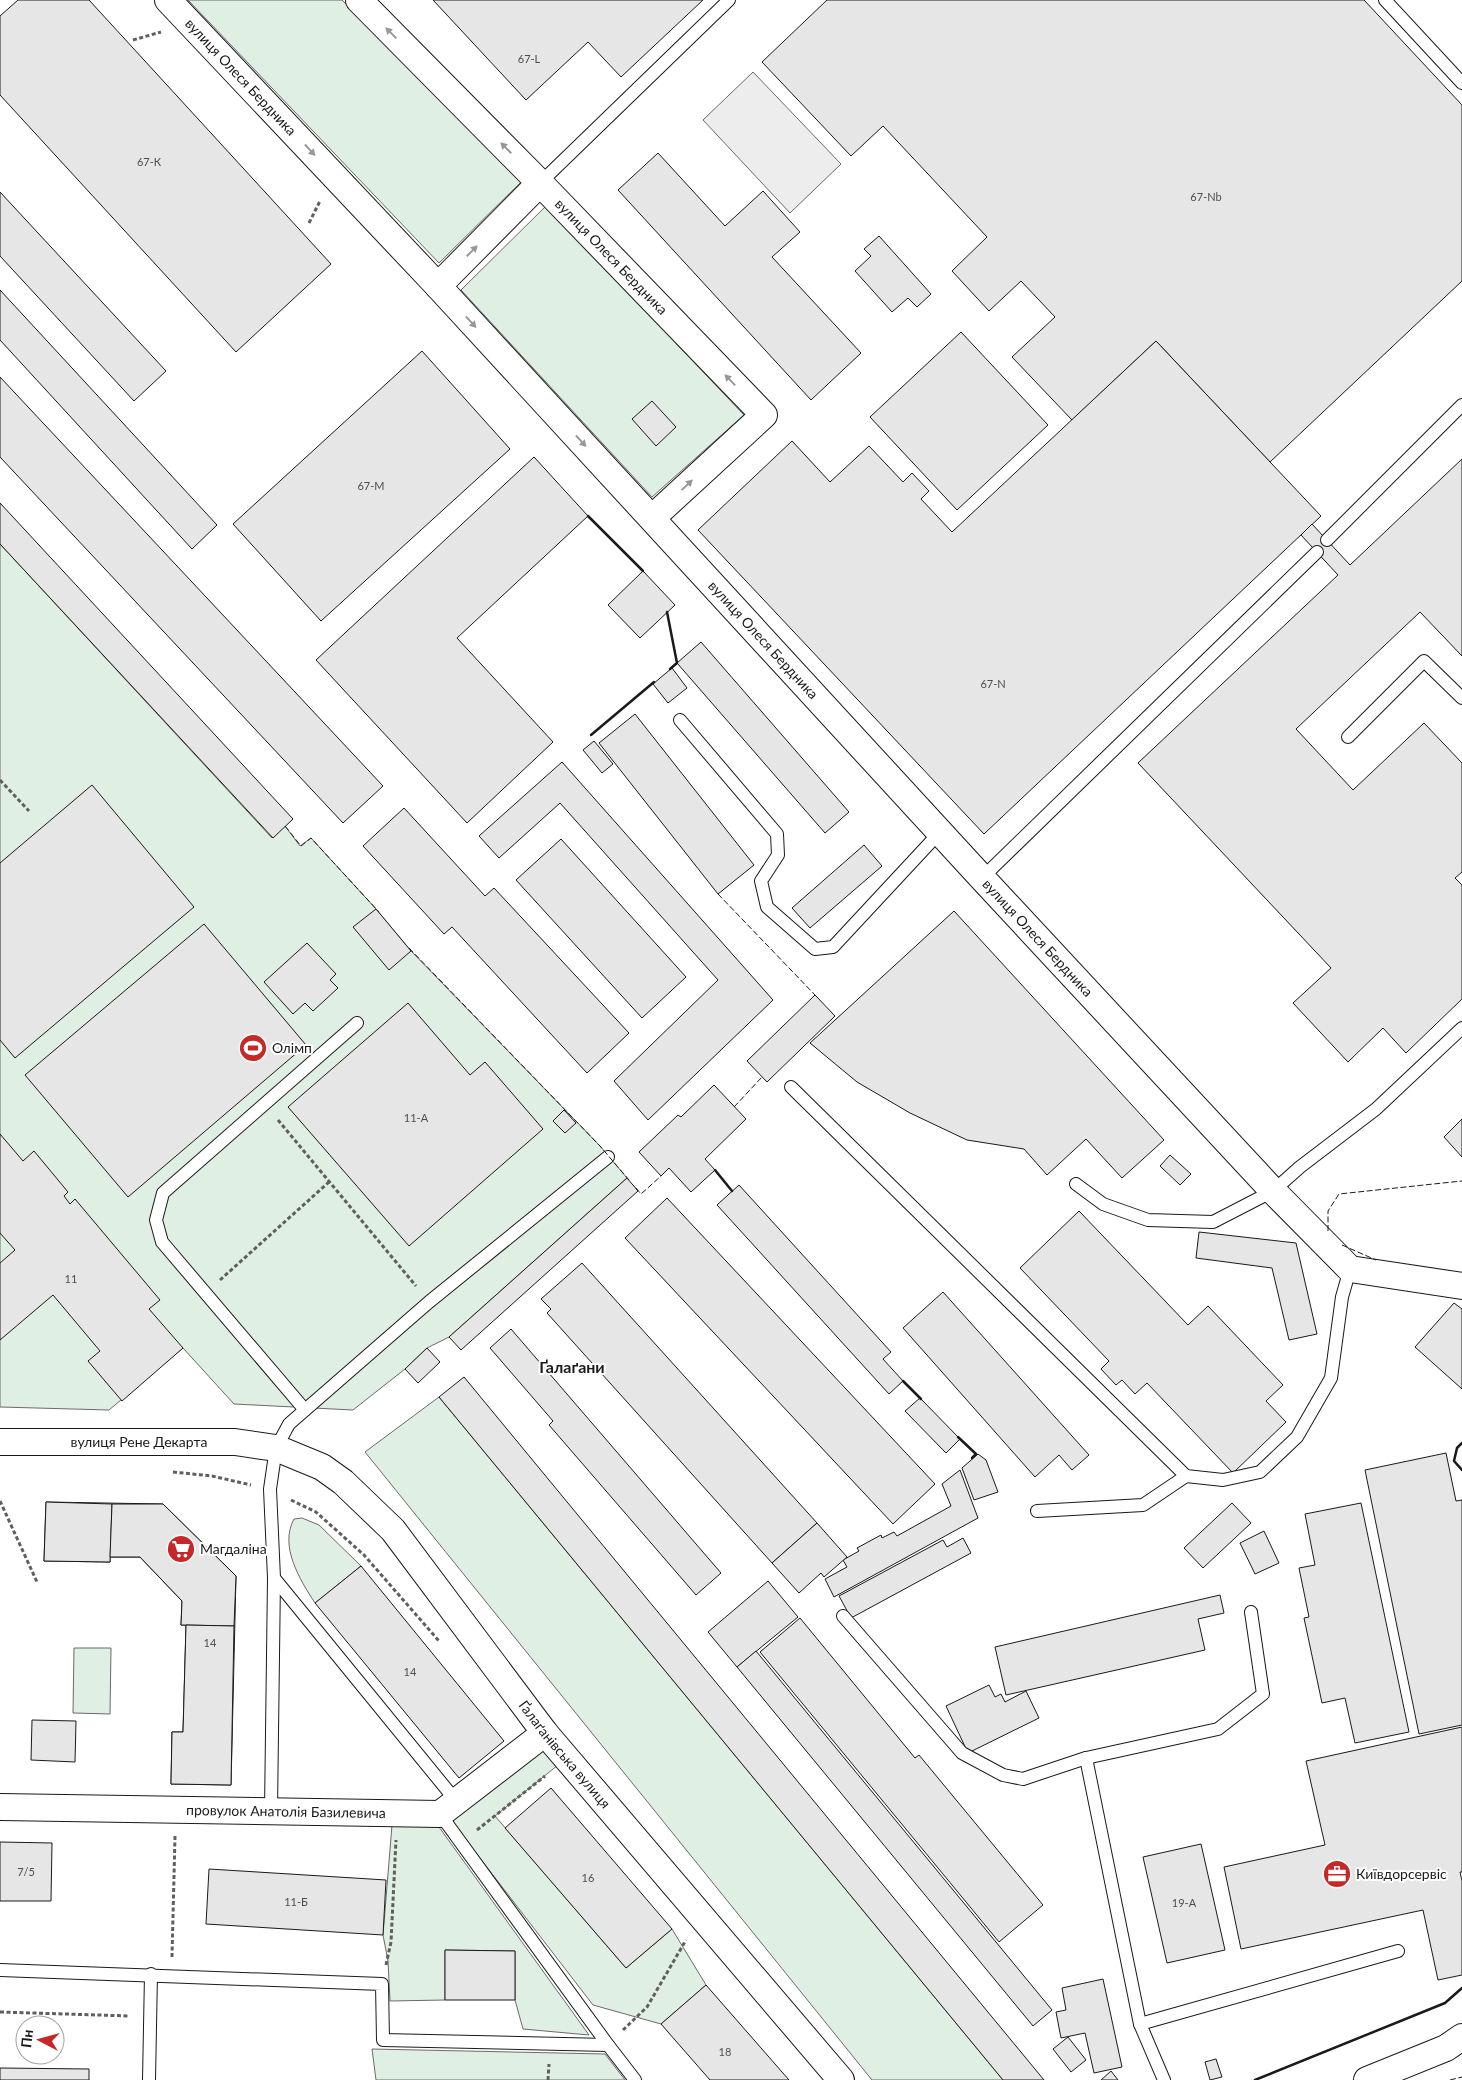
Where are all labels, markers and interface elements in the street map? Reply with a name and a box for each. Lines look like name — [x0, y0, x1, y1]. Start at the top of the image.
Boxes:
street label: вулиця Олеся Бердника — [182, 15, 300, 139]
one-way arrow — [386, 27, 398, 39]
house number: 67-L — [518, 52, 541, 65]
one-way arrow — [500, 142, 512, 154]
one-way arrow — [304, 144, 316, 156]
house number: 67-К — [137, 155, 162, 168]
house number: 67-Nb — [1190, 190, 1222, 203]
street label: вулиця Олеся Бердника — [552, 195, 671, 318]
one-way arrow — [466, 245, 478, 257]
one-way arrow — [465, 315, 477, 327]
one-way arrow — [724, 374, 736, 386]
one-way arrow — [575, 435, 587, 447]
house number: 67-М — [357, 479, 385, 492]
one-way arrow — [681, 479, 693, 491]
street label: вулиця Олеся Бердника — [705, 577, 822, 702]
house number: 67-N — [980, 677, 1006, 690]
street label: вулиця Олеся Бердника — [979, 875, 1097, 1000]
sports icon: Олімп — [238, 1033, 268, 1063]
place label: Олімп — [272, 1039, 312, 1056]
house number: 11-А — [404, 1111, 429, 1124]
house number: 11 — [65, 1272, 77, 1285]
district label: Ґалаґани — [539, 1357, 605, 1376]
street label: вулиця Рене Декарта — [71, 1433, 207, 1450]
supermarket icon: Магдаліна — [166, 1534, 196, 1564]
place label: Магдаліна — [200, 1540, 267, 1557]
house number: 14 — [204, 1636, 217, 1649]
house number: 14 — [404, 1665, 417, 1678]
street label: Ґалаґанівська вулиця — [516, 1697, 614, 1812]
street label: провулок Анатолія Базилевича — [186, 1801, 386, 1821]
office icon: Київдорсервіс — [1322, 1859, 1352, 1889]
house number: 7/5 — [17, 1865, 35, 1878]
place label: Київдорсервіс — [1356, 1865, 1447, 1882]
house number: 16 — [582, 1871, 594, 1884]
house number: 11-Б — [284, 1895, 308, 1908]
house number: 19-А — [1172, 1896, 1197, 1909]
north arrow — [15, 2015, 65, 2065]
text: Пн — [17, 2029, 36, 2049]
house number: 18 — [719, 2045, 731, 2058]

